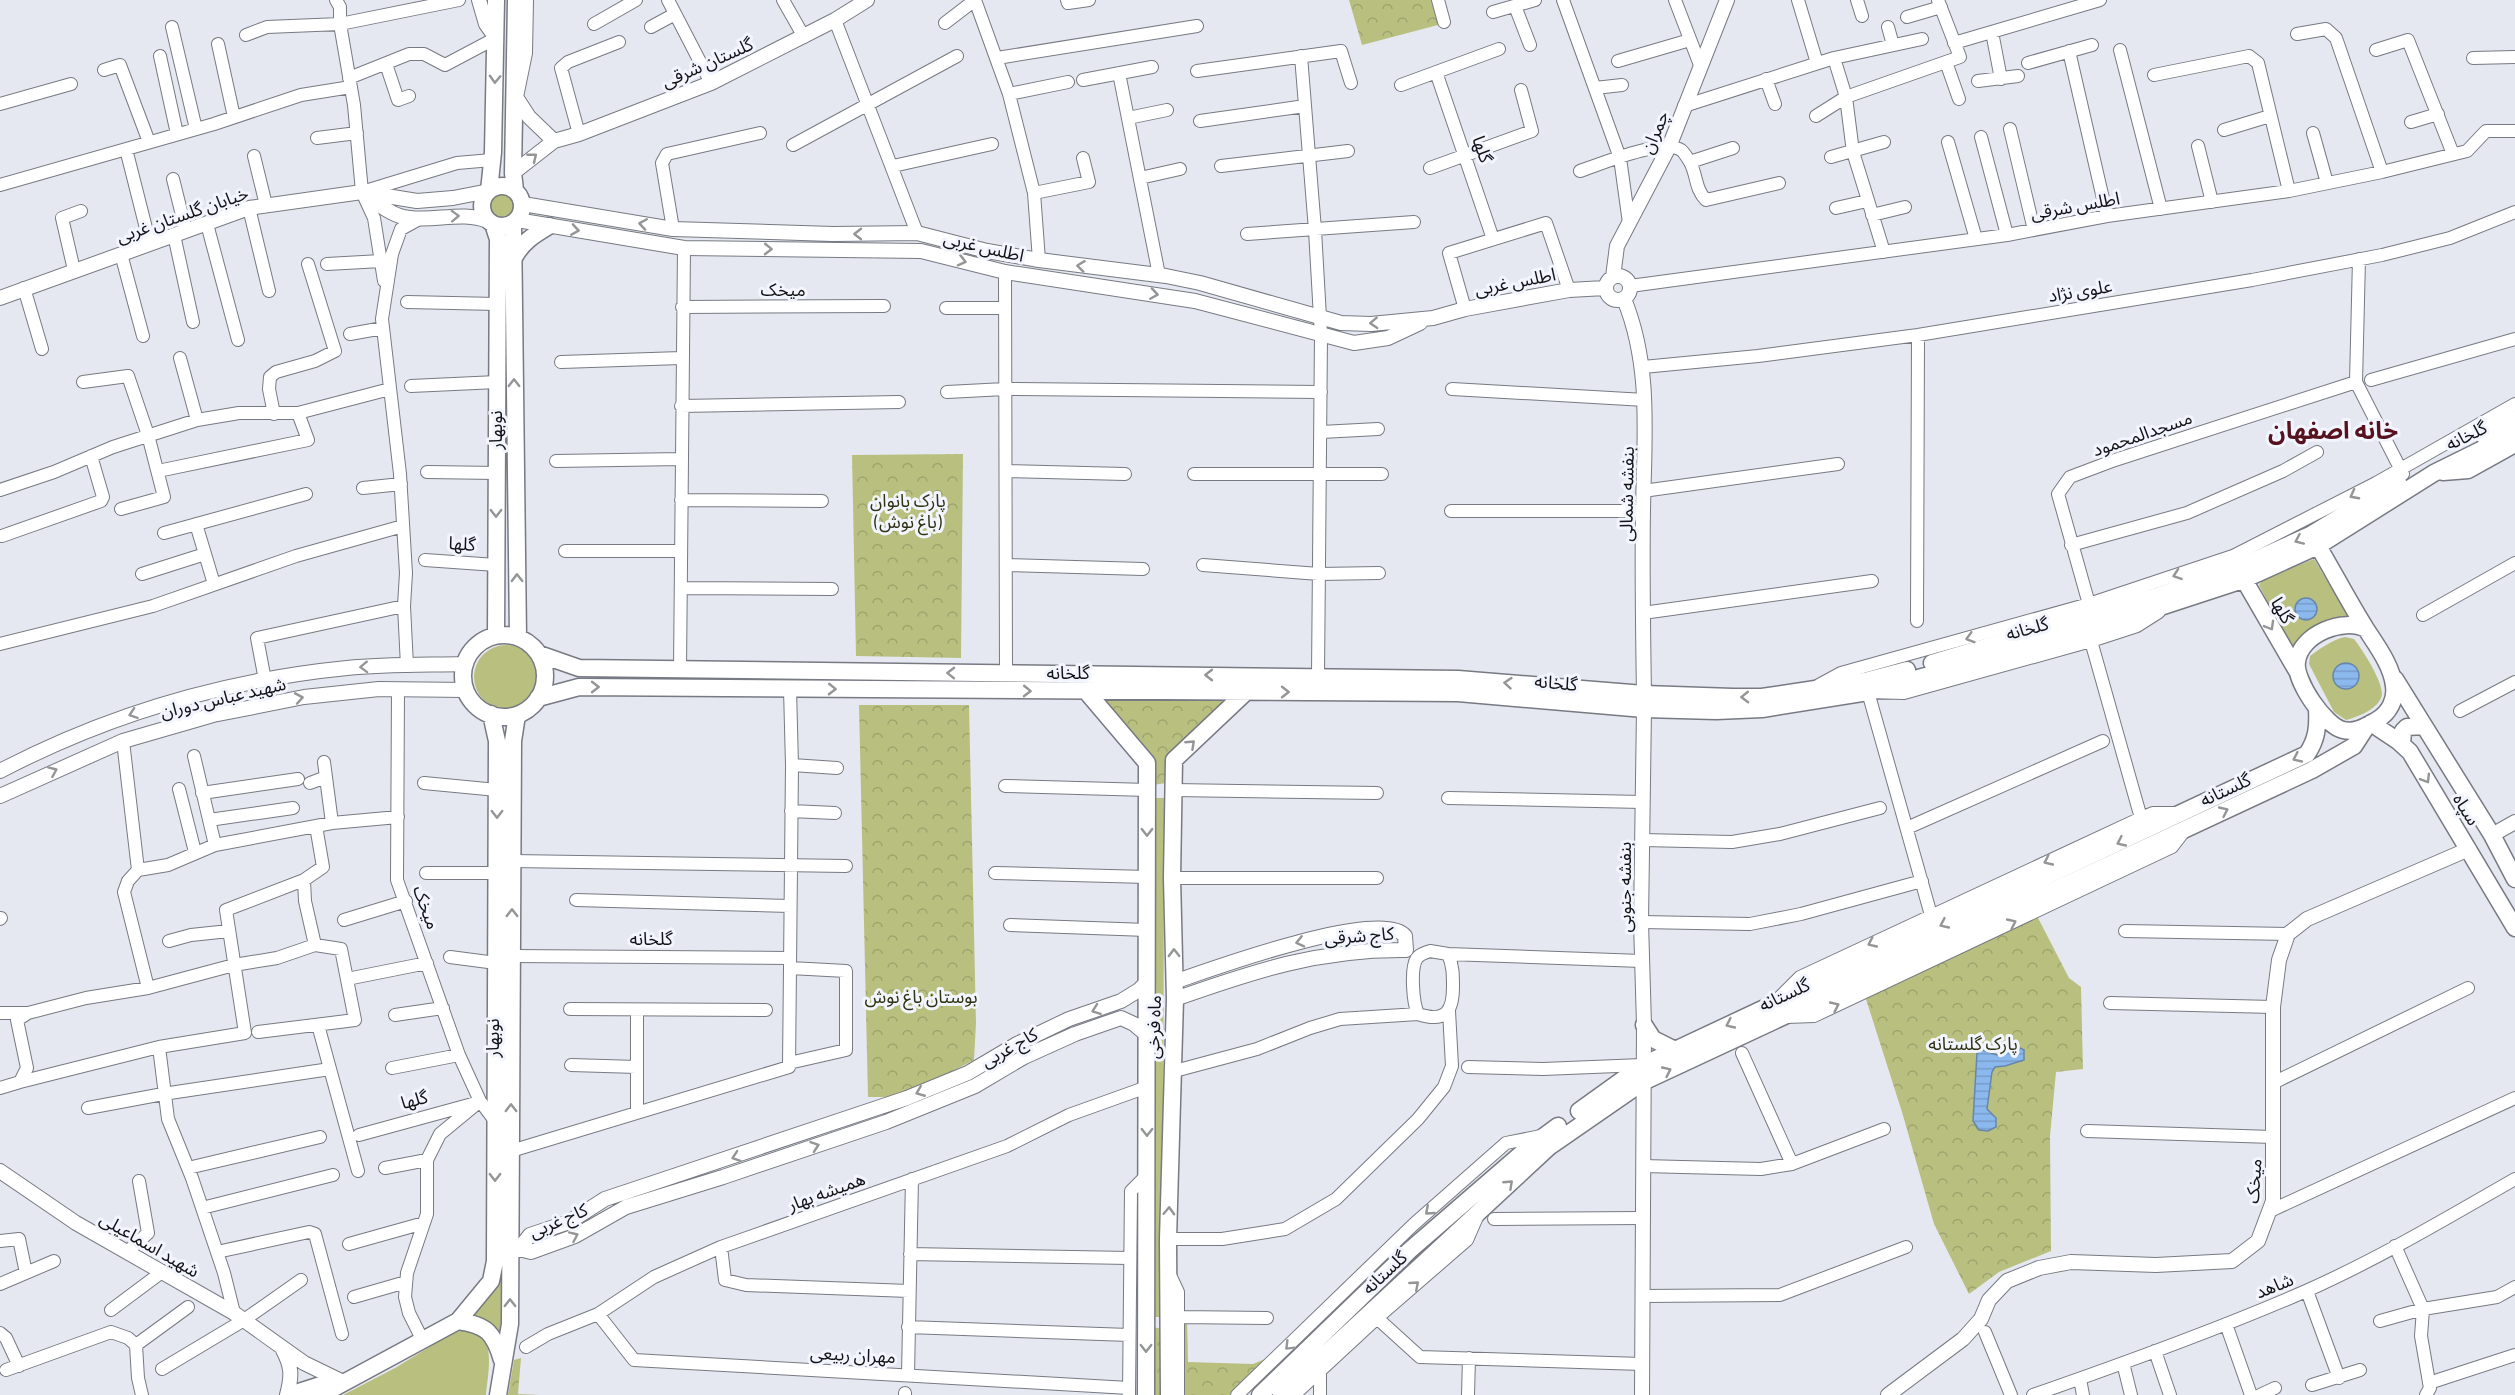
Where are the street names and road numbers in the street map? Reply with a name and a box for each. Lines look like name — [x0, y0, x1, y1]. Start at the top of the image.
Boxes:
street label: گلستان شرقی — [658, 32, 757, 93]
street label: چمران — [1635, 107, 1674, 157]
street label: گلها — [1468, 133, 1498, 166]
street label: خیابان گلستان غربی — [113, 181, 251, 248]
street label: اطلس شرقی — [2029, 186, 2122, 225]
street label: اطلس غربی — [941, 226, 1026, 267]
street label: اطلس غربی — [1473, 262, 1558, 301]
street label: علوی نژاد — [2046, 274, 2114, 307]
street label: میخک — [760, 278, 806, 300]
street label: مسجدالمحمود — [2089, 406, 2195, 461]
street label: نوبهار — [484, 410, 507, 451]
street label: گلخانه — [2442, 415, 2491, 454]
street label: بنفشه شمالی — [1614, 446, 1639, 542]
street label: گلها — [448, 531, 477, 555]
street label: گلها — [2267, 593, 2300, 628]
street label: گلخانه — [2003, 612, 2051, 644]
street label: گلخانه — [1046, 661, 1090, 683]
street label: گلخانه — [1534, 669, 1579, 695]
street label: شهید عباس دوران — [158, 672, 288, 723]
street label: گلستانه — [2196, 767, 2254, 810]
street label: سپاه — [2448, 789, 2485, 830]
street label: بنفشه جنوبی — [1613, 842, 1636, 932]
street label: میخک — [409, 882, 445, 932]
street label: کاج شرقی — [1323, 922, 1395, 951]
street label: گلخانه — [629, 927, 673, 949]
street label: گلستانه — [1755, 972, 1813, 1015]
street label: ماه فرخی — [1141, 995, 1166, 1059]
street label: نوبهار — [481, 1018, 504, 1059]
street label: کاج غربی — [977, 1022, 1043, 1074]
street label: گلها — [398, 1085, 431, 1113]
street label: میخک — [2240, 1158, 2266, 1204]
street label: همیشه بهار — [783, 1167, 868, 1216]
street label: کاج غربی — [525, 1198, 592, 1245]
street label: شهید اسماعیلی — [96, 1207, 204, 1282]
street label: گلستانه — [1357, 1245, 1412, 1298]
street label: شاهد — [2252, 1267, 2296, 1303]
street label: مهران ربیعی — [810, 1341, 896, 1368]

